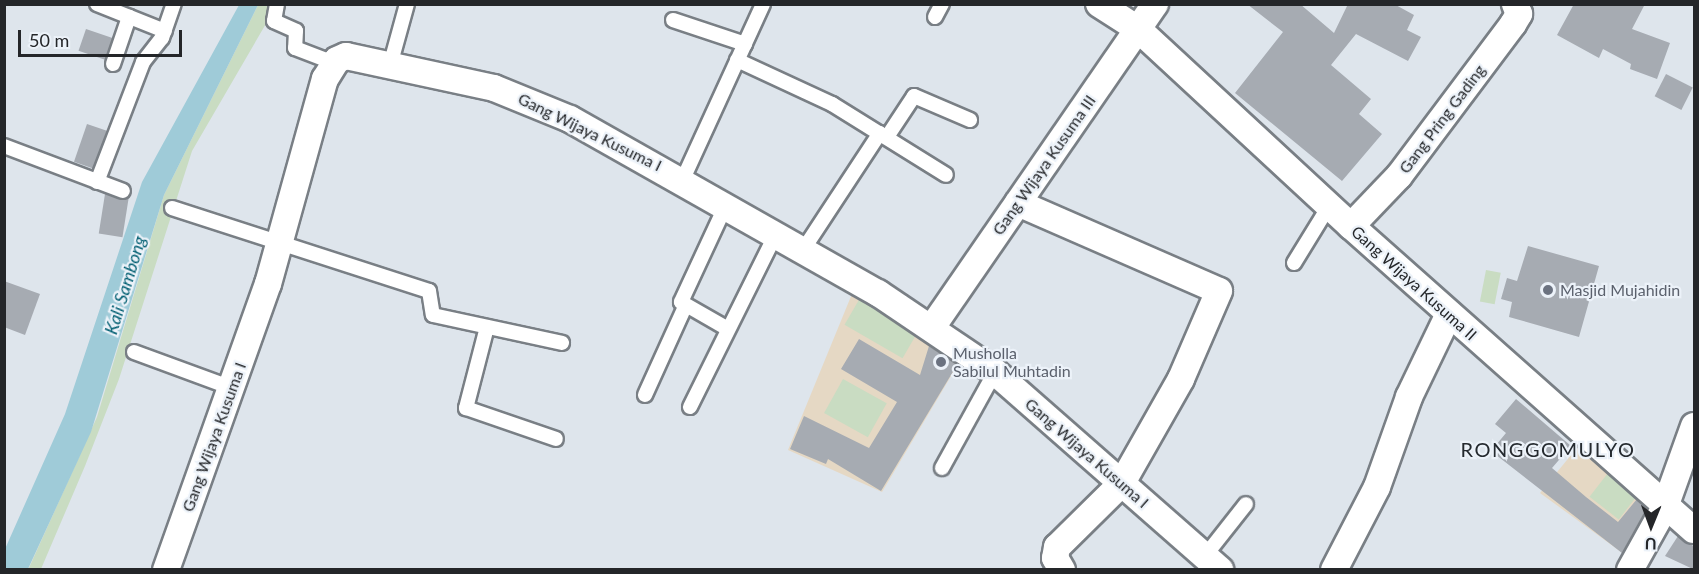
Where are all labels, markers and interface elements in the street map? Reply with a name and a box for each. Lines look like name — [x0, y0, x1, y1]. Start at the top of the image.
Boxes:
scale bar — [21, 18, 184, 56]
text: 50 m — [29, 29, 69, 51]
street label: Gang Pring Gading — [1395, 61, 1489, 177]
street label: Gang Wijaya Kusuma I — [515, 89, 665, 175]
street label: Gang Wijaya Kusuma III — [988, 91, 1100, 239]
street label: Gang Wijaya Kusuma II — [1347, 222, 1481, 344]
water label: Kali Sambong — [100, 233, 150, 337]
place label: Masjid Mujahidin — [1560, 280, 1680, 300]
marker: Masjid Mujahidin — [1541, 283, 1555, 297]
place label: Musholla Sabilul Muhtadin — [953, 343, 1071, 381]
marker: Musholla Sabilul Muhtadin — [934, 355, 948, 369]
street label: Gang Wijaya Kusuma I — [178, 360, 250, 514]
street label: Gang Wijaya Kusuma I — [1021, 394, 1153, 512]
district label: RONGGOMULYO — [1461, 437, 1635, 461]
north arrow — [1621, 496, 1681, 556]
text: U — [1645, 535, 1657, 554]

